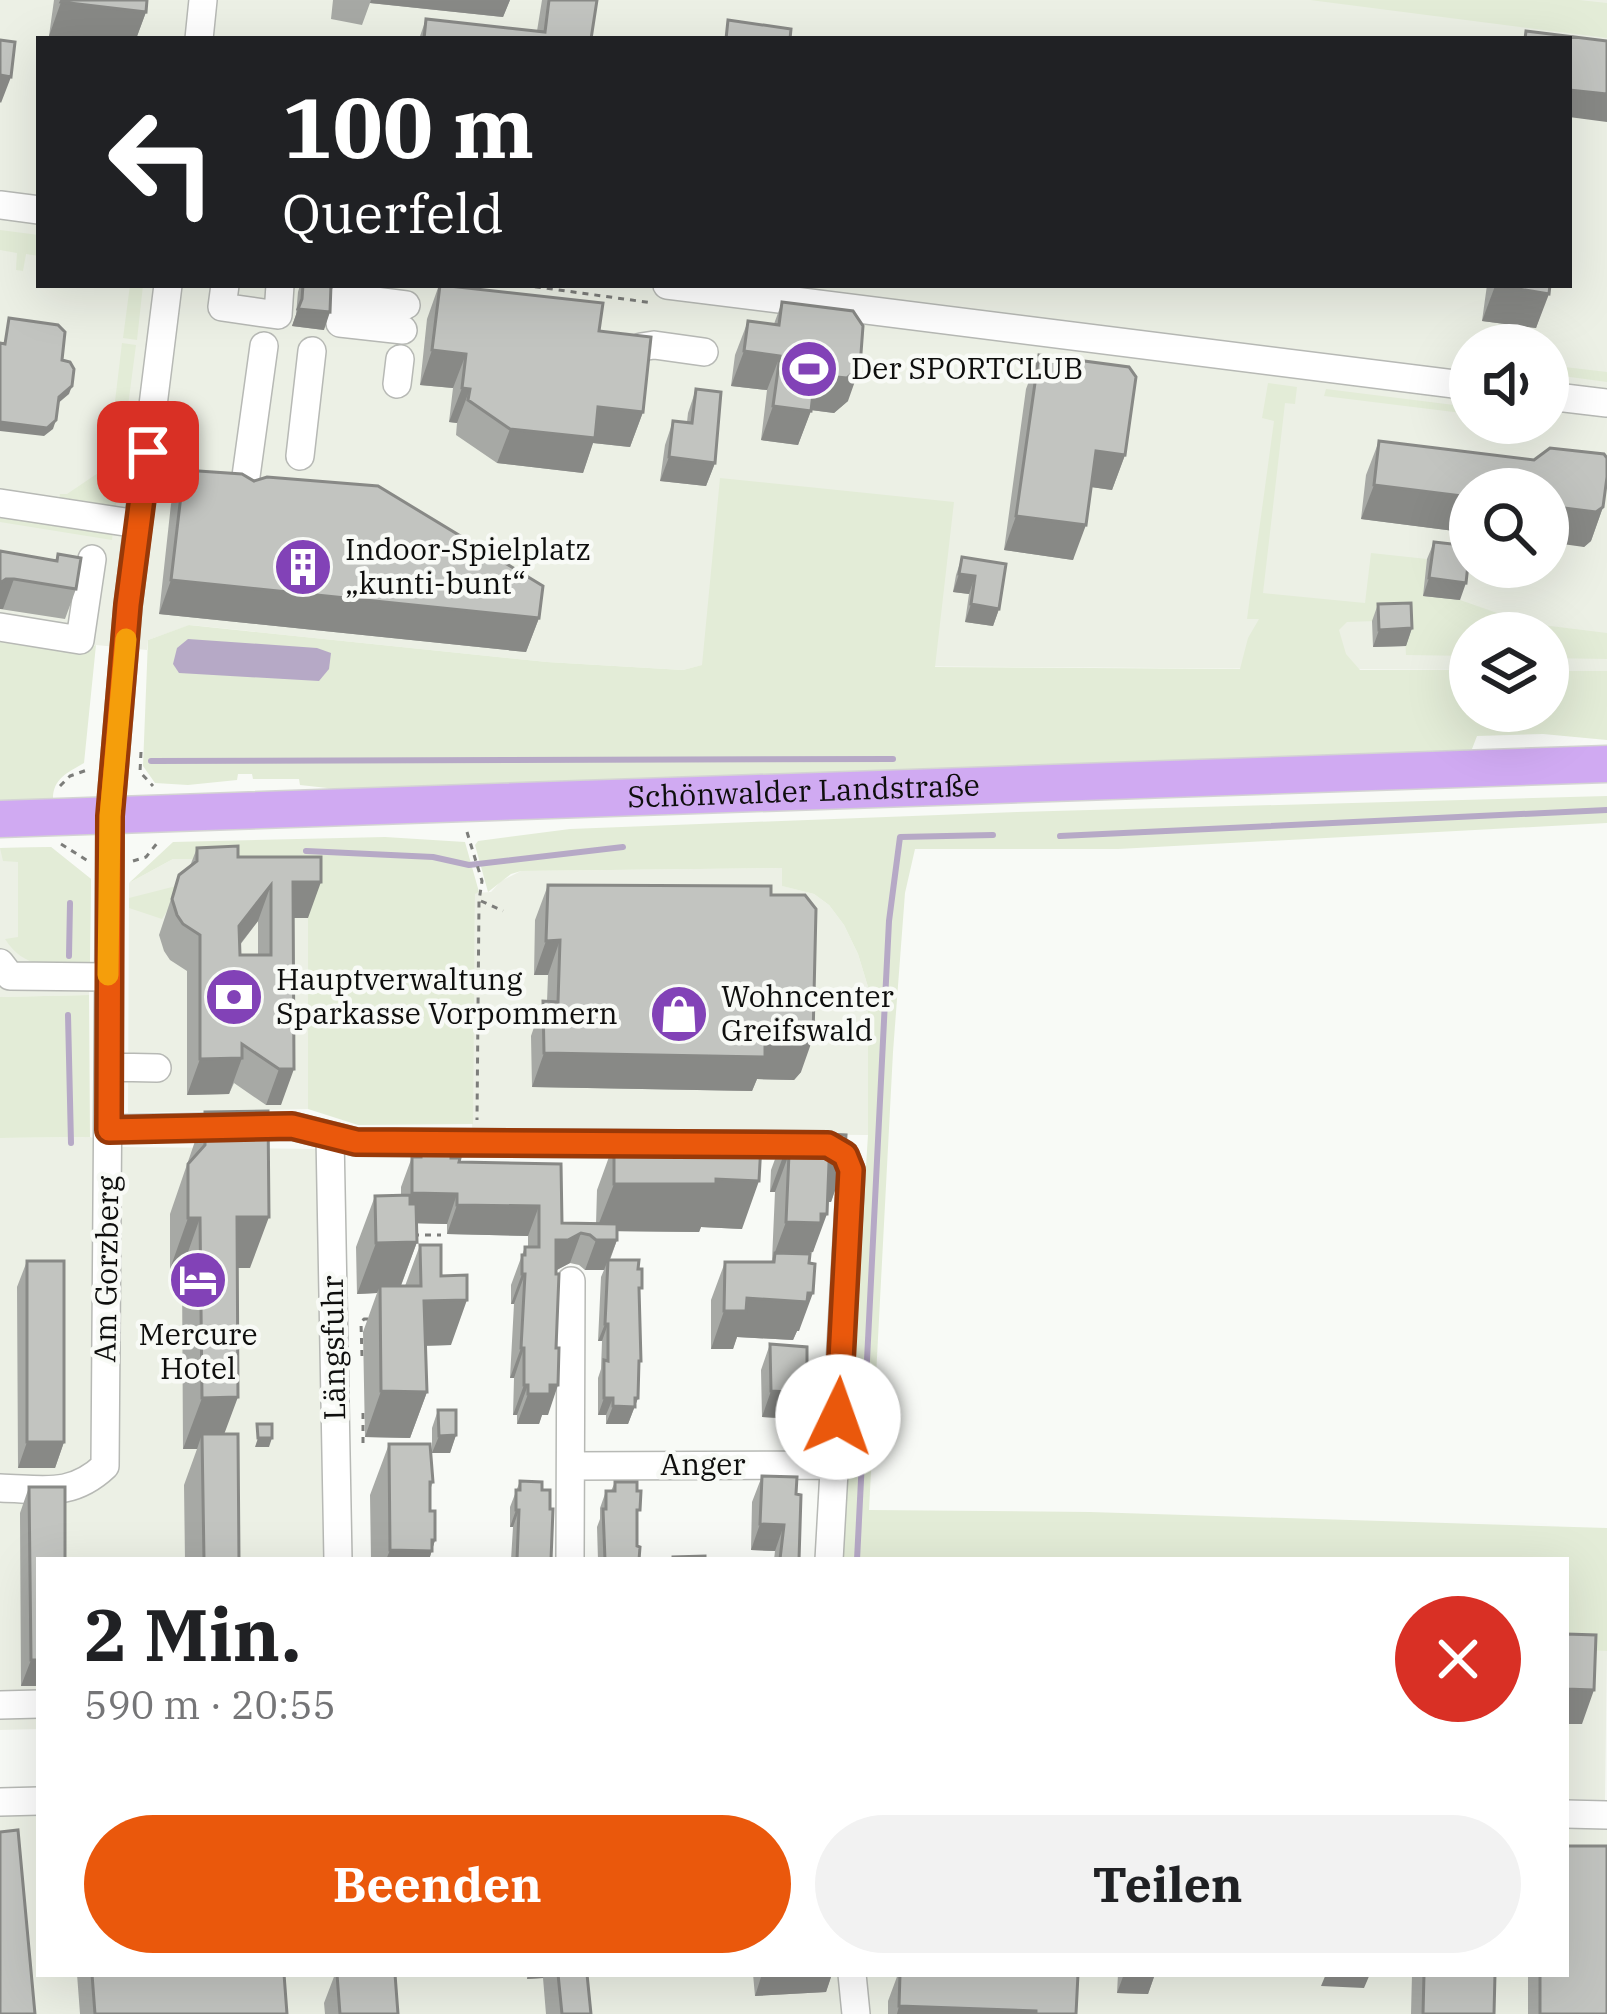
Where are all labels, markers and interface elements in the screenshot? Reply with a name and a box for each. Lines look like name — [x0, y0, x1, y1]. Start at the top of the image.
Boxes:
text: 100 m — [282, 72, 534, 181]
icon: left — [84, 84, 240, 240]
text: Querfeld — [282, 178, 504, 248]
map controls — [1449, 324, 1569, 732]
button: sound — [1449, 324, 1569, 444]
sports icon: Der SPORTCLUB — [778, 338, 840, 400]
place label: Der SPORTCLUB — [851, 348, 1083, 387]
pin — [97, 401, 199, 503]
icon: arrive — [115, 419, 181, 485]
button: search — [1449, 468, 1569, 588]
place label: Indoor-Spielplatz „kunti-bunt“ — [345, 529, 591, 602]
building icon: Indoor-Spielplatz „kunti-bunt“ — [272, 536, 334, 598]
button: layers — [1449, 612, 1569, 732]
street label: Schönwalder Landstraße — [627, 764, 980, 816]
place label: Hauptverwaltung Sparkasse Vorpommern — [276, 959, 618, 1032]
bank icon: Hauptverwaltung Sparkasse Vorpommern — [203, 966, 265, 1028]
place label: Wohncenter Greifswald — [721, 976, 894, 1049]
shop icon: Wohncenter Greifswald — [648, 983, 710, 1045]
street label: Am Gorzberg — [84, 1175, 127, 1363]
hotel icon: Mercure Hotel — [167, 1249, 229, 1311]
street label: Längsfuhr — [312, 1275, 353, 1421]
place label: Mercure Hotel — [139, 1314, 257, 1387]
position arrow — [775, 1354, 901, 1480]
street label: Anger — [660, 1444, 746, 1483]
text: 2 Min. — [84, 1587, 301, 1681]
button: close — [1395, 1596, 1521, 1722]
text: 590 m · 20:55 — [84, 1679, 336, 1730]
button: Beenden — [84, 1815, 791, 1953]
button: Teilen — [815, 1815, 1521, 1953]

